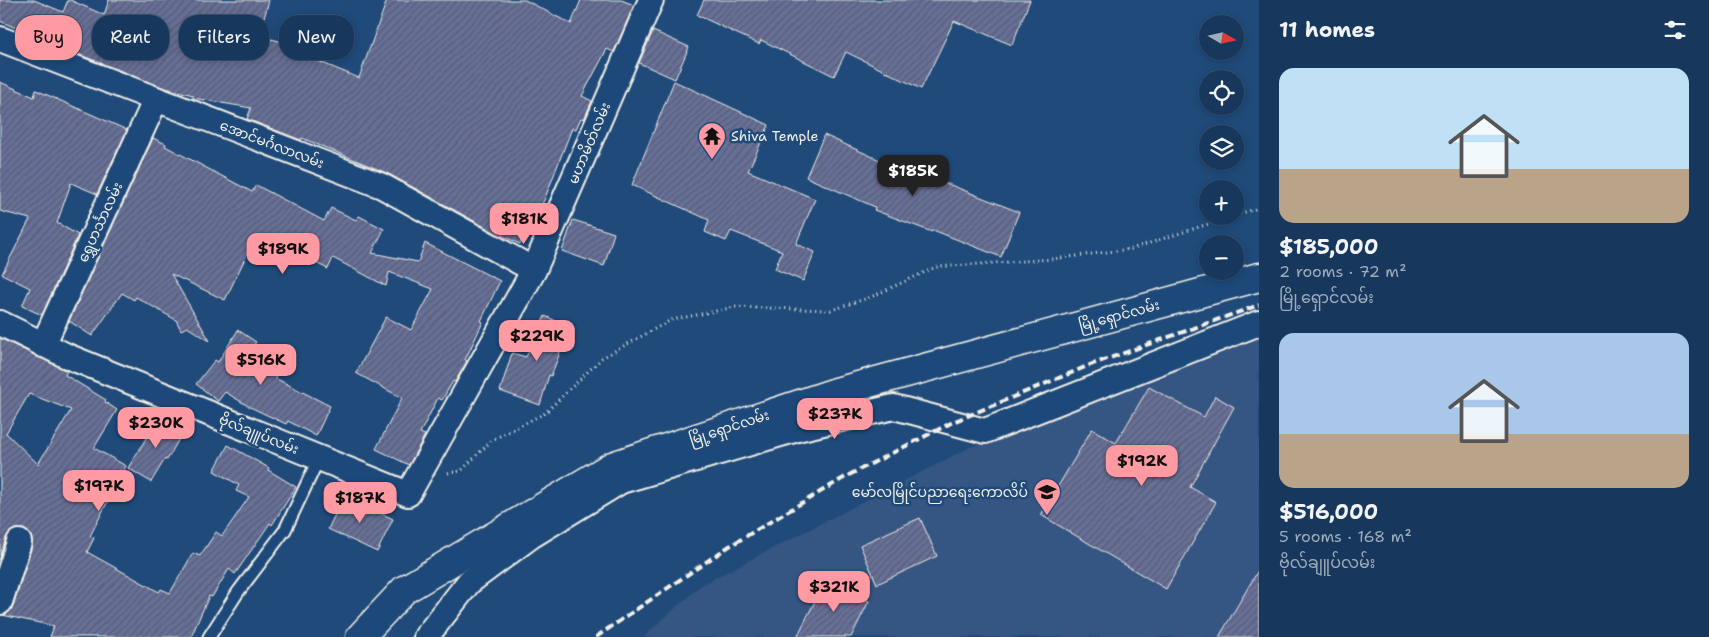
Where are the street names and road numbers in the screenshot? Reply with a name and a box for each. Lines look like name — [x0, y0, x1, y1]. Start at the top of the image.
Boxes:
street label: မဟာမိတ်လမ်း — [563, 99, 614, 186]
street label: အောင်မင်္ဂလာလမ်း — [217, 115, 327, 172]
street label: ရွှေဟင်္သာလမ်း — [73, 179, 129, 266]
street label: မြို့ရှောင်လမ်း — [1076, 295, 1162, 337]
street label: မြို့ရှောင်လမ်း — [686, 405, 772, 451]
street label: ဗိုလ်ချူပ်လမ်း — [215, 409, 302, 461]

